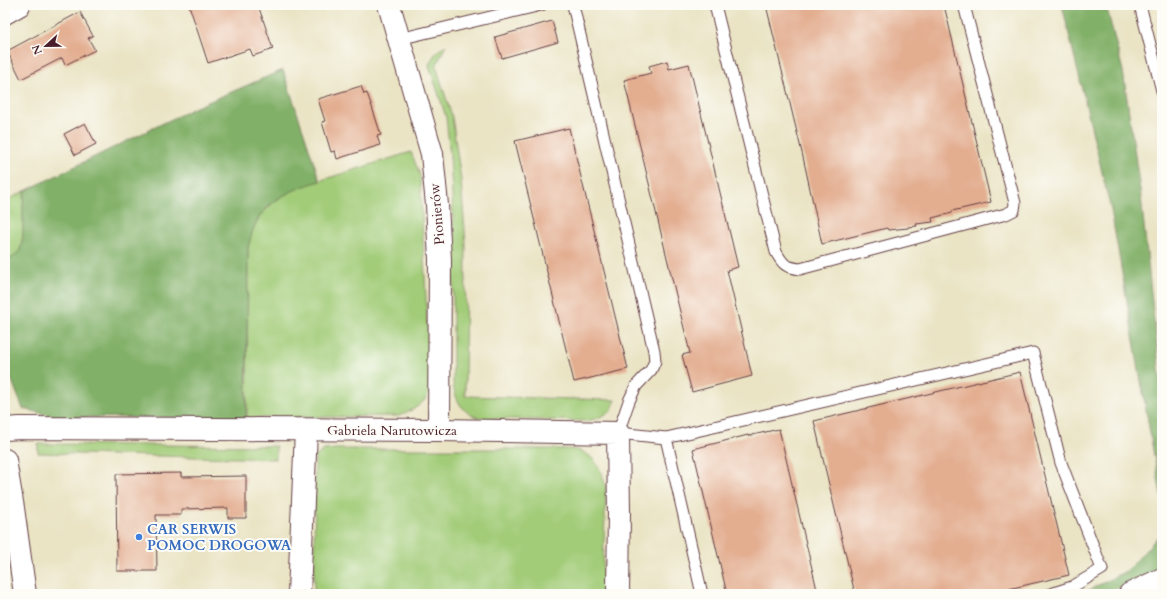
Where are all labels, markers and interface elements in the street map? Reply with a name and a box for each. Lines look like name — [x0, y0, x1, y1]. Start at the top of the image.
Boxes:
north arrow — [26, 26, 66, 66]
text: N — [28, 42, 46, 57]
street label: Pionierów — [425, 182, 449, 246]
street label: Gabriela Narutowicza — [327, 421, 457, 440]
place label: CAR SERWIS POMOC DROGOWA — [147, 520, 292, 555]
marker: CAR SERWIS POMOC DROGOWA — [134, 532, 144, 542]

